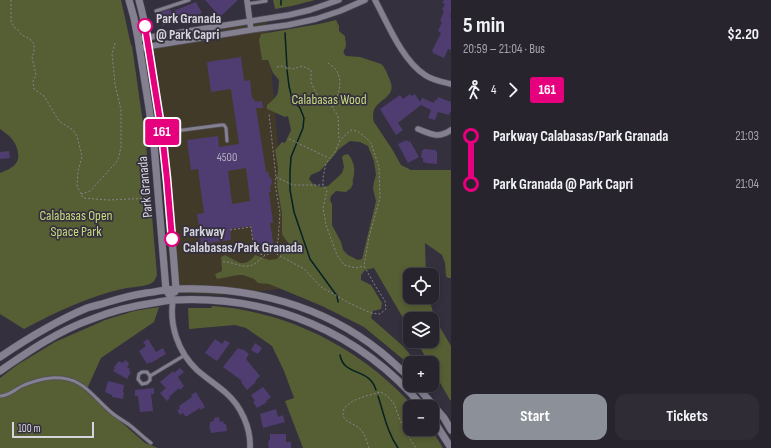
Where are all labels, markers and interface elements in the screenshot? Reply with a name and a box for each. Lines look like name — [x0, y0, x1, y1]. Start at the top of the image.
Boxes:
place label: Park Granada @ Park Capri — [156, 10, 222, 43]
text: 5 min — [463, 12, 505, 39]
marker: Park Granada @ Park Capri — [137, 18, 153, 34]
text: $2.20 — [727, 25, 759, 44]
text: 20:59 – 21:04 · Bus — [463, 41, 545, 57]
icon: walk — [463, 79, 485, 101]
icon: forward — [502, 79, 524, 101]
text: 161 — [538, 81, 556, 98]
text: 4 — [491, 82, 496, 98]
park label: Calabasas Wood — [291, 91, 367, 108]
line badge: 161 — [139, 119, 185, 145]
text: 161 — [153, 123, 171, 140]
text: Parkway Calabasas/Park Granada — [493, 127, 669, 146]
text: 21:03 — [735, 128, 759, 144]
house number: 4500 — [217, 150, 237, 165]
street label: Park Granada — [134, 156, 156, 218]
text: Park Granada @ Park Capri — [493, 175, 633, 194]
text: 21:04 — [735, 176, 759, 192]
park label: Calabasas Open Space Park — [39, 207, 113, 240]
place label: Parkway Calabasas/Park Granada — [183, 223, 303, 256]
marker: Parkway Calabasas/Park Granada — [164, 231, 180, 247]
map controls — [403, 268, 439, 436]
button: locate — [403, 268, 439, 304]
button: layers — [403, 312, 439, 348]
button: + — [403, 356, 439, 392]
button: Start — [463, 394, 607, 440]
button: Tickets — [615, 394, 759, 440]
button: − — [403, 400, 439, 436]
scale bar — [12, 420, 94, 439]
text: 100 m — [18, 422, 40, 435]

